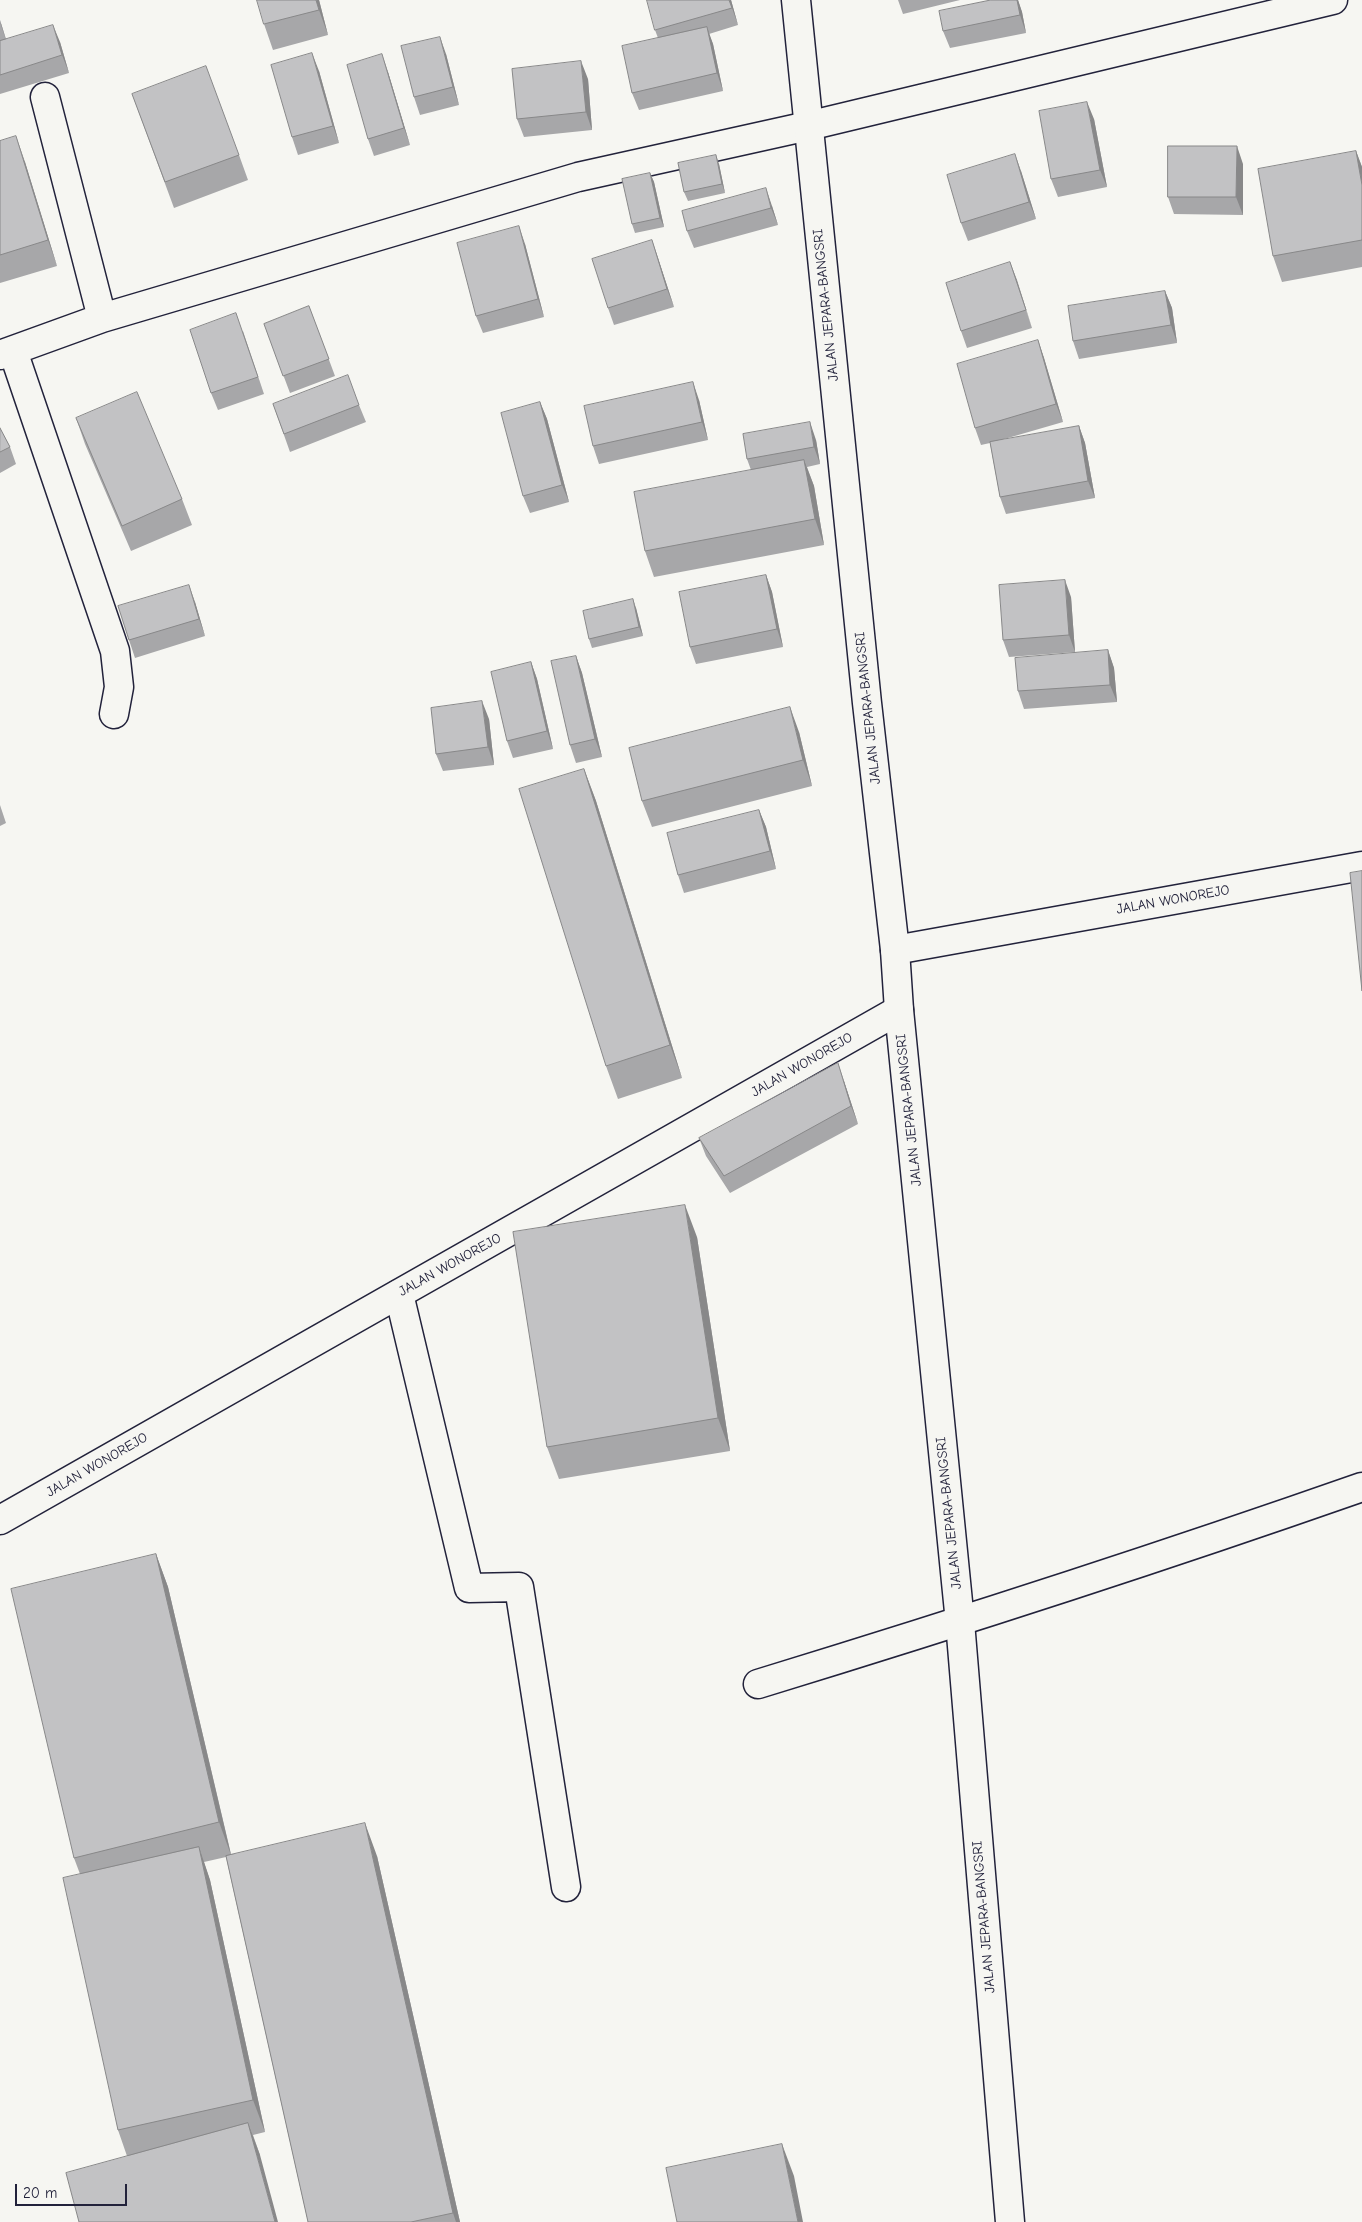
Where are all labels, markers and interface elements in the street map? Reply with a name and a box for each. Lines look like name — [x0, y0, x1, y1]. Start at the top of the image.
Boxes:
street label: JALAN JEPARA-BANGSRI — [810, 228, 842, 382]
street label: JALAN JEPARA-BANGSRI — [852, 631, 884, 785]
street label: JALAN WONOREJO — [1115, 882, 1231, 918]
street label: JALAN WONOREJO — [748, 1029, 856, 1101]
street label: JALAN JEPARA-BANGSRI — [893, 1033, 925, 1187]
street label: JALAN WONOREJO — [396, 1230, 504, 1300]
street label: JALAN WONOREJO — [43, 1429, 151, 1501]
street label: JALAN JEPARA-BANGSRI — [933, 1436, 965, 1590]
street label: JALAN JEPARA-BANGSRI — [969, 1840, 999, 1994]
scale bar — [18, 2174, 130, 2206]
text: 20 m — [23, 2184, 57, 2202]

